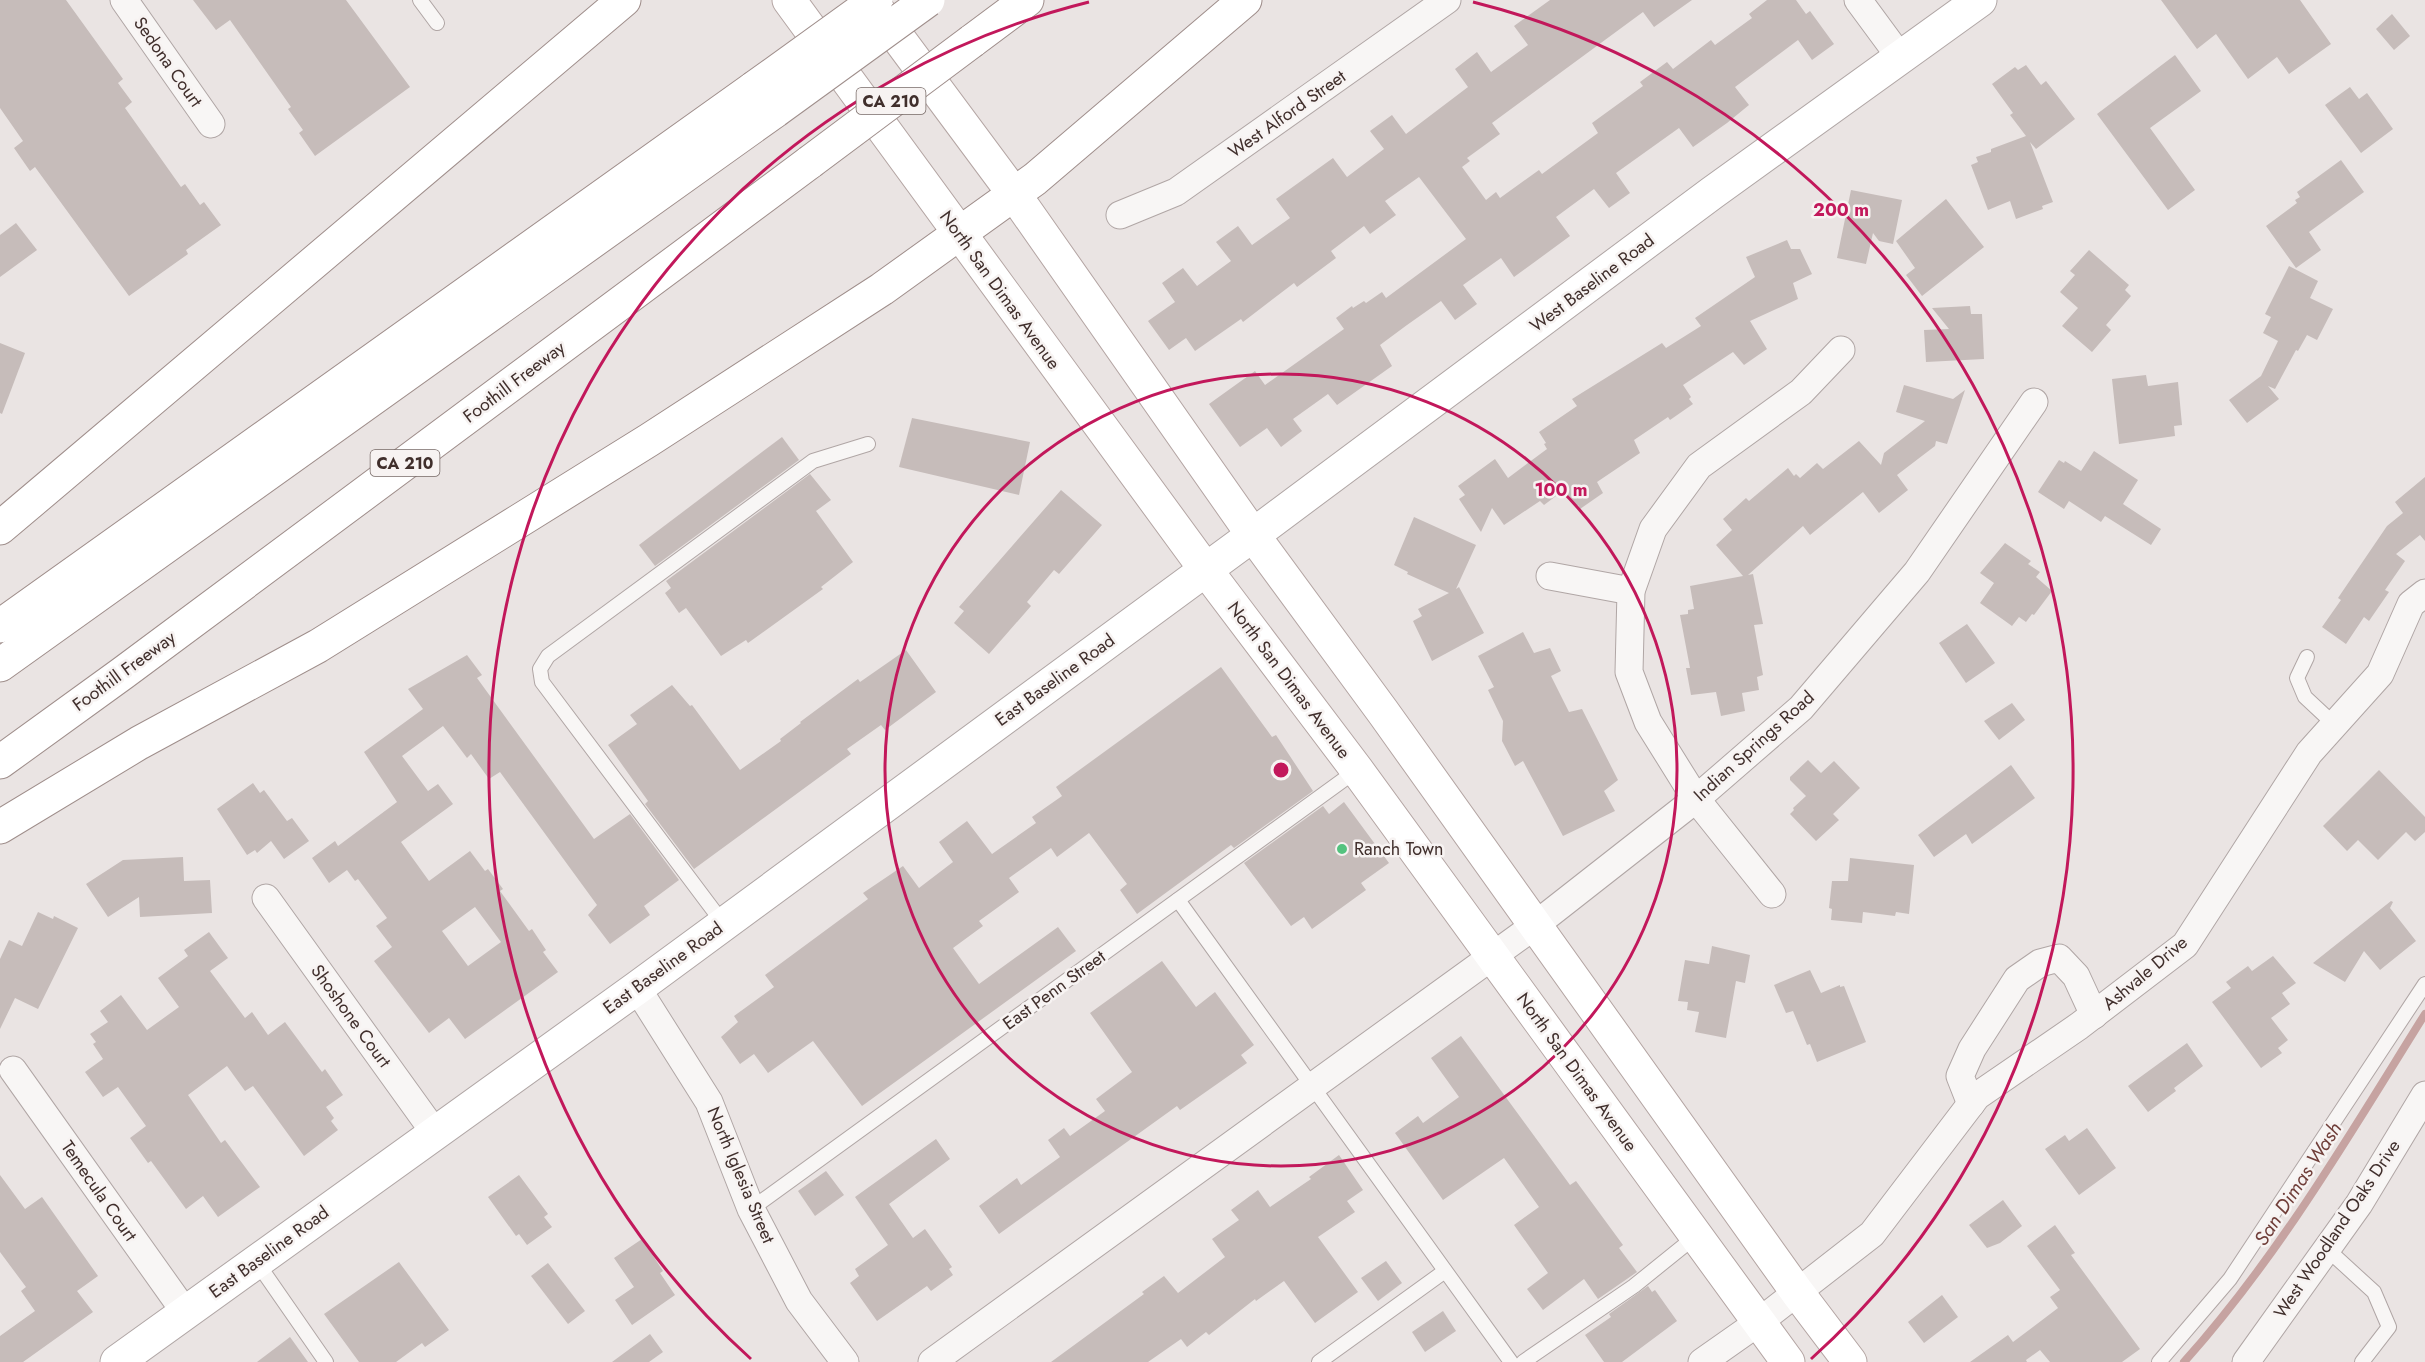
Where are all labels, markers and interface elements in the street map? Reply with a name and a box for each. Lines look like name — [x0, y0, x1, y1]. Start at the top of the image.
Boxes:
street label: Sedona Court — [127, 12, 209, 113]
street label: West Alford Street — [1223, 63, 1352, 164]
road number: CA 210 — [856, 88, 926, 114]
text: 200 m — [1813, 197, 1869, 223]
street label: North San Dimas Avenue — [933, 205, 1067, 375]
street label: West Baseline Road — [1524, 228, 1660, 338]
street label: Foothill Freeway — [458, 335, 571, 429]
road number: CA 210 — [370, 450, 440, 476]
text: 100 m — [1534, 477, 1588, 503]
street label: North San Dimas Avenue — [1221, 596, 1357, 764]
street label: Foothill Freeway — [67, 625, 181, 717]
street label: East Baseline Road — [990, 628, 1120, 732]
street label: Indian Springs Road — [1688, 685, 1820, 807]
centre of rings — [1271, 760, 1291, 780]
place label: Ranch Town — [1354, 836, 1443, 862]
marker: Ranch Town — [1335, 842, 1349, 856]
street label: East Baseline Road — [598, 916, 728, 1020]
street label: Ashvale Drive — [2097, 930, 2193, 1016]
street label: East Penn Street — [997, 943, 1111, 1036]
street label: Shoshone Court — [305, 959, 398, 1073]
street label: North San Dimas Avenue — [1510, 987, 1644, 1157]
street label: North Iglesia Street — [700, 1103, 782, 1248]
water label: San Dimas Wash — [2247, 1116, 2349, 1252]
street label: Temecula Court — [55, 1135, 144, 1247]
street label: West Woodland Oaks Drive — [2267, 1135, 2407, 1323]
street label: East Baseline Road — [204, 1200, 334, 1304]

